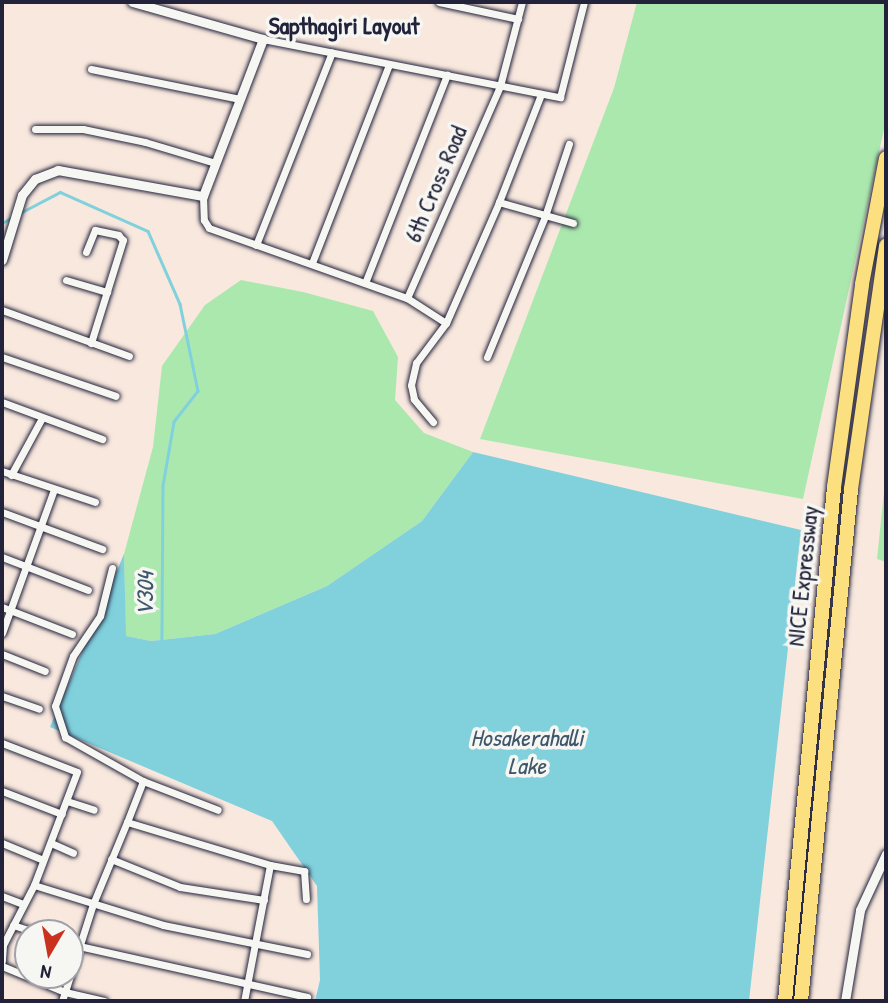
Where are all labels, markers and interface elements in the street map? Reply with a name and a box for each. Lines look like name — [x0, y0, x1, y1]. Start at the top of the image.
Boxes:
district label: Sapthagiri Layout — [269, 12, 419, 40]
street label: 6th Cross Road — [399, 122, 473, 246]
street label: NICE Expressway — [782, 504, 824, 648]
water label: V304 — [130, 572, 160, 616]
water label: Hosakerahalli Lake — [471, 724, 583, 780]
north arrow — [14, 919, 84, 989]
text: N — [38, 959, 53, 986]

